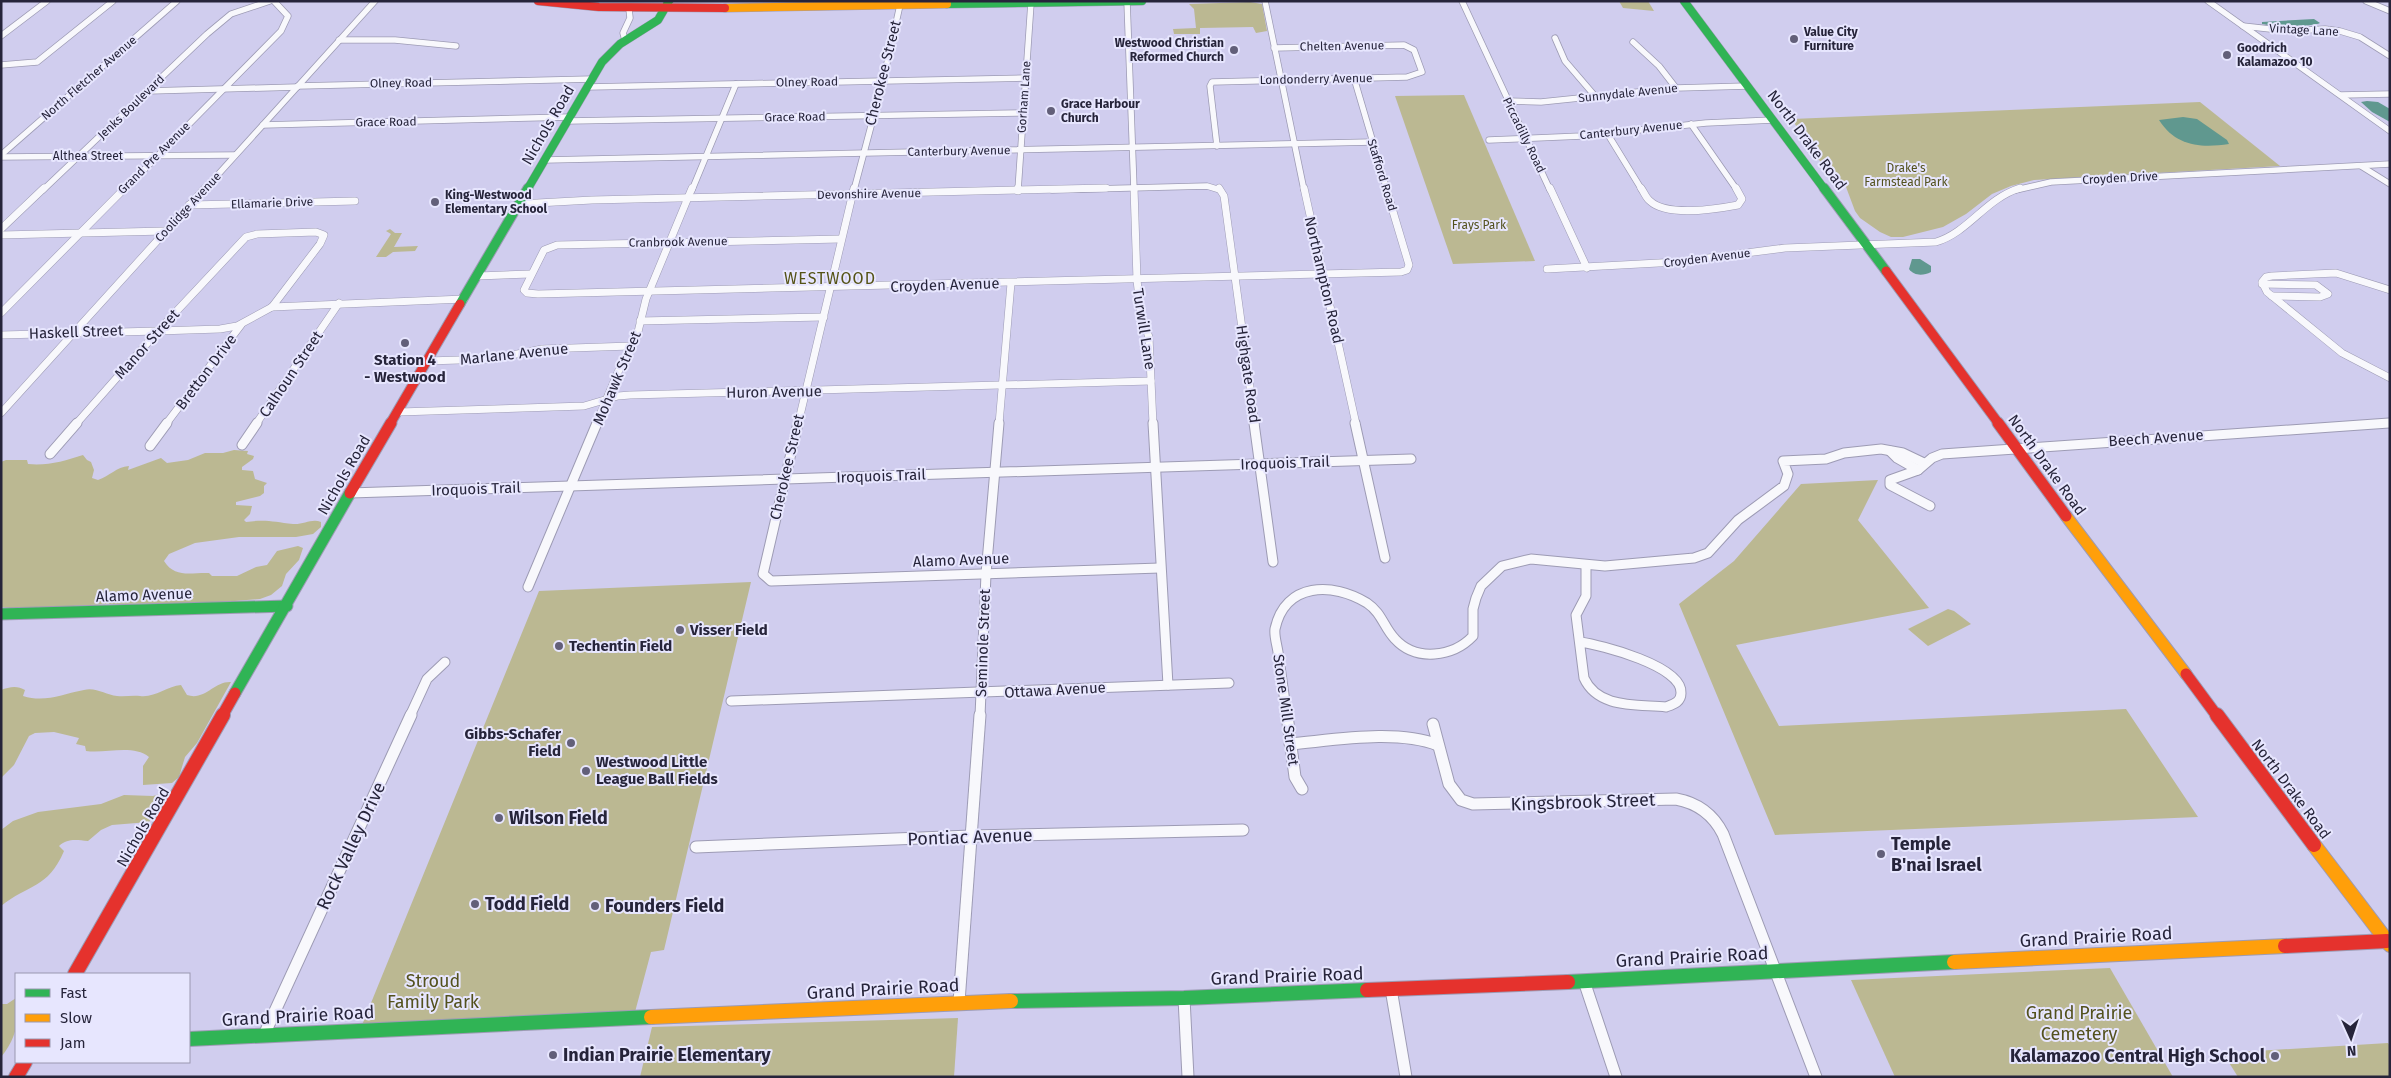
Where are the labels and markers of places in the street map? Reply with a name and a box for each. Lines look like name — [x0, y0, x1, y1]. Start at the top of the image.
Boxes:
place label: Value City Furniture — [1803, 25, 1859, 53]
marker: Value City Furniture — [1788, 33, 1800, 45]
place label: Westwood Christian Reformed Church — [1115, 36, 1224, 64]
place label: Goodrich Kalamazoo 10 — [2237, 41, 2313, 69]
marker: Westwood Christian Reformed Church — [1228, 44, 1240, 56]
marker: Goodrich Kalamazoo 10 — [2221, 49, 2233, 61]
place label: Grace Harbour Church — [1061, 97, 1140, 125]
marker: Grace Harbour Church — [1045, 105, 1057, 117]
place label: King-Westwood Elementary School — [445, 188, 548, 216]
marker: King-Westwood Elementary School — [429, 196, 441, 208]
marker: Station 4 - Westwood — [399, 337, 411, 349]
place label: Station 4 - Westwood — [364, 351, 446, 386]
place label: Visser Field — [689, 621, 768, 639]
marker: Visser Field — [674, 624, 686, 636]
place label: Techentin Field — [569, 637, 672, 655]
marker: Techentin Field — [553, 640, 565, 652]
place label: Gibbs-Schafer Field — [464, 725, 562, 760]
marker: Gibbs-Schafer Field — [565, 737, 577, 749]
place label: Westwood Little League Ball Fields — [596, 753, 718, 788]
marker: Westwood Little League Ball Fields — [580, 765, 592, 777]
place label: Wilson Field — [509, 807, 608, 829]
marker: Wilson Field — [493, 812, 505, 824]
place label: Temple B'nai Israel — [1891, 833, 1982, 876]
marker: Temple B'nai Israel — [1875, 848, 1887, 860]
place label: Todd Field — [485, 893, 569, 915]
place label: Founders Field — [605, 895, 724, 917]
marker: Todd Field — [469, 898, 481, 910]
marker: Founders Field — [589, 900, 601, 912]
place label: Indian Prairie Elementary — [563, 1044, 771, 1066]
place label: Kalamazoo Central High School — [2010, 1045, 2266, 1067]
marker: Indian Prairie Elementary — [547, 1049, 559, 1061]
marker: Kalamazoo Central High School — [2269, 1050, 2281, 1062]

